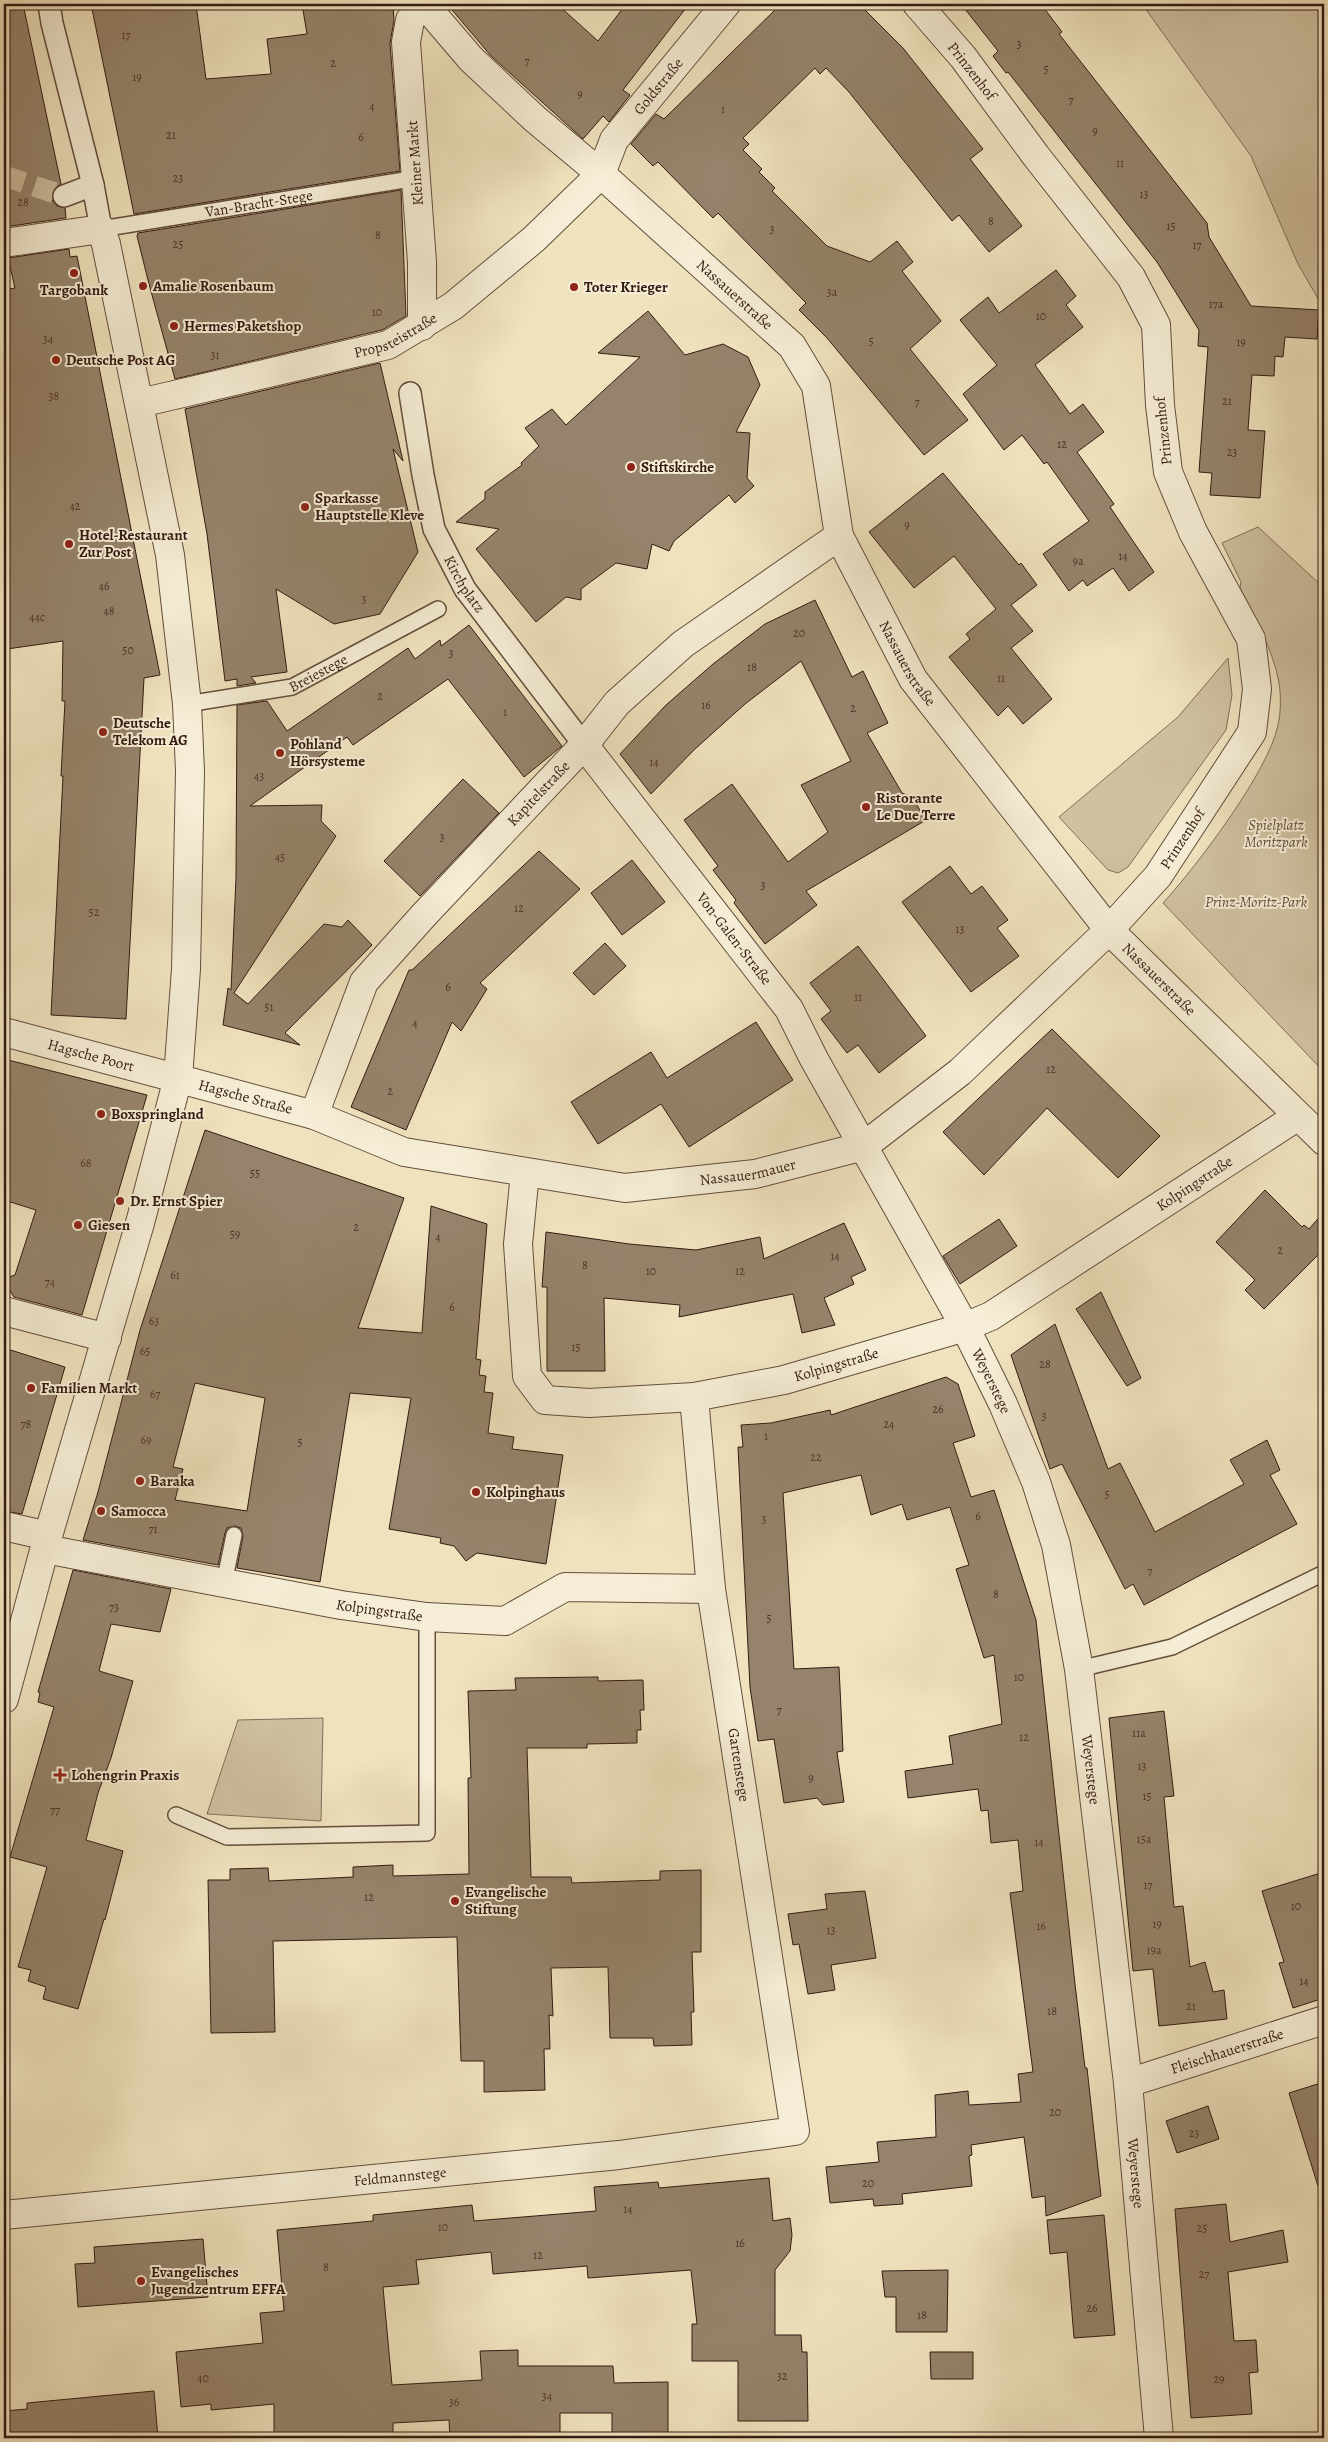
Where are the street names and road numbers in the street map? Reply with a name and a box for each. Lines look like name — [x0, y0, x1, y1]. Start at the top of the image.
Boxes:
street label: Prinzenhof — [943, 38, 1002, 106]
street label: Goldstraße — [629, 53, 688, 119]
street label: Kleiner Markt — [402, 120, 428, 206]
street label: Van-Bracht-Stege — [203, 185, 314, 222]
street label: Nassauerstraße — [692, 255, 777, 334]
street label: Propsteistraße — [352, 308, 441, 363]
street label: Prinzenhof — [1149, 394, 1177, 466]
street label: Kirchplatz — [439, 552, 490, 617]
street label: Nassauerstraße — [874, 617, 941, 710]
street label: Breiestege — [285, 649, 351, 697]
street label: Kapitelstraße — [503, 756, 574, 830]
street label: Prinzenhof — [1155, 803, 1211, 873]
street label: Von-Galen-Straße — [691, 887, 777, 989]
street label: Nassauerstraße — [1118, 938, 1201, 1020]
street label: Hagsche Poort — [45, 1034, 137, 1076]
street label: Hagsche Straße — [196, 1074, 295, 1119]
street label: Kolpingstraße — [1152, 1151, 1237, 1216]
street label: Nassauermauer — [699, 1154, 798, 1190]
street label: Kolpingstraße — [792, 1343, 881, 1387]
street label: Weyerstege — [967, 1344, 1016, 1417]
street label: Kolpingstraße — [334, 1594, 424, 1626]
street label: Gartenstege — [723, 1727, 755, 1804]
street label: Weyerstege — [1077, 1733, 1105, 1806]
street label: Fleischhauerstraße — [1168, 2024, 1286, 2079]
street label: Weyerstege — [1123, 2136, 1149, 2209]
street label: Feldmannstege — [353, 2162, 448, 2191]

